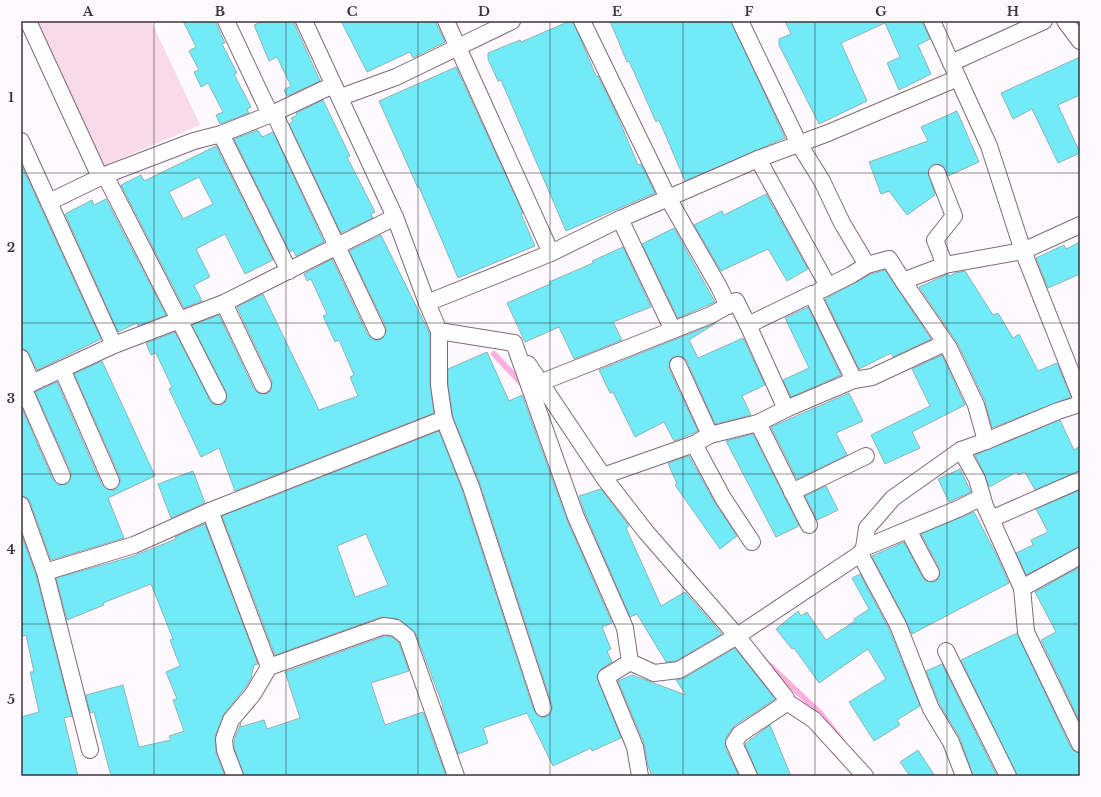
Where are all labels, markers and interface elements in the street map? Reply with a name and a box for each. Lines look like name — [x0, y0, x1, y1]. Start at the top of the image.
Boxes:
text: A — [82, 3, 94, 20]
text: B — [215, 3, 225, 20]
text: C — [347, 3, 358, 20]
text: D — [478, 3, 490, 20]
text: E — [612, 3, 622, 20]
text: F — [745, 3, 754, 20]
text: G — [875, 3, 887, 20]
text: H — [1007, 3, 1019, 20]
text: 1 — [8, 89, 14, 106]
text: 2 — [7, 239, 15, 256]
text: 3 — [7, 390, 15, 407]
text: 4 — [7, 541, 16, 558]
text: 5 — [7, 691, 15, 708]

